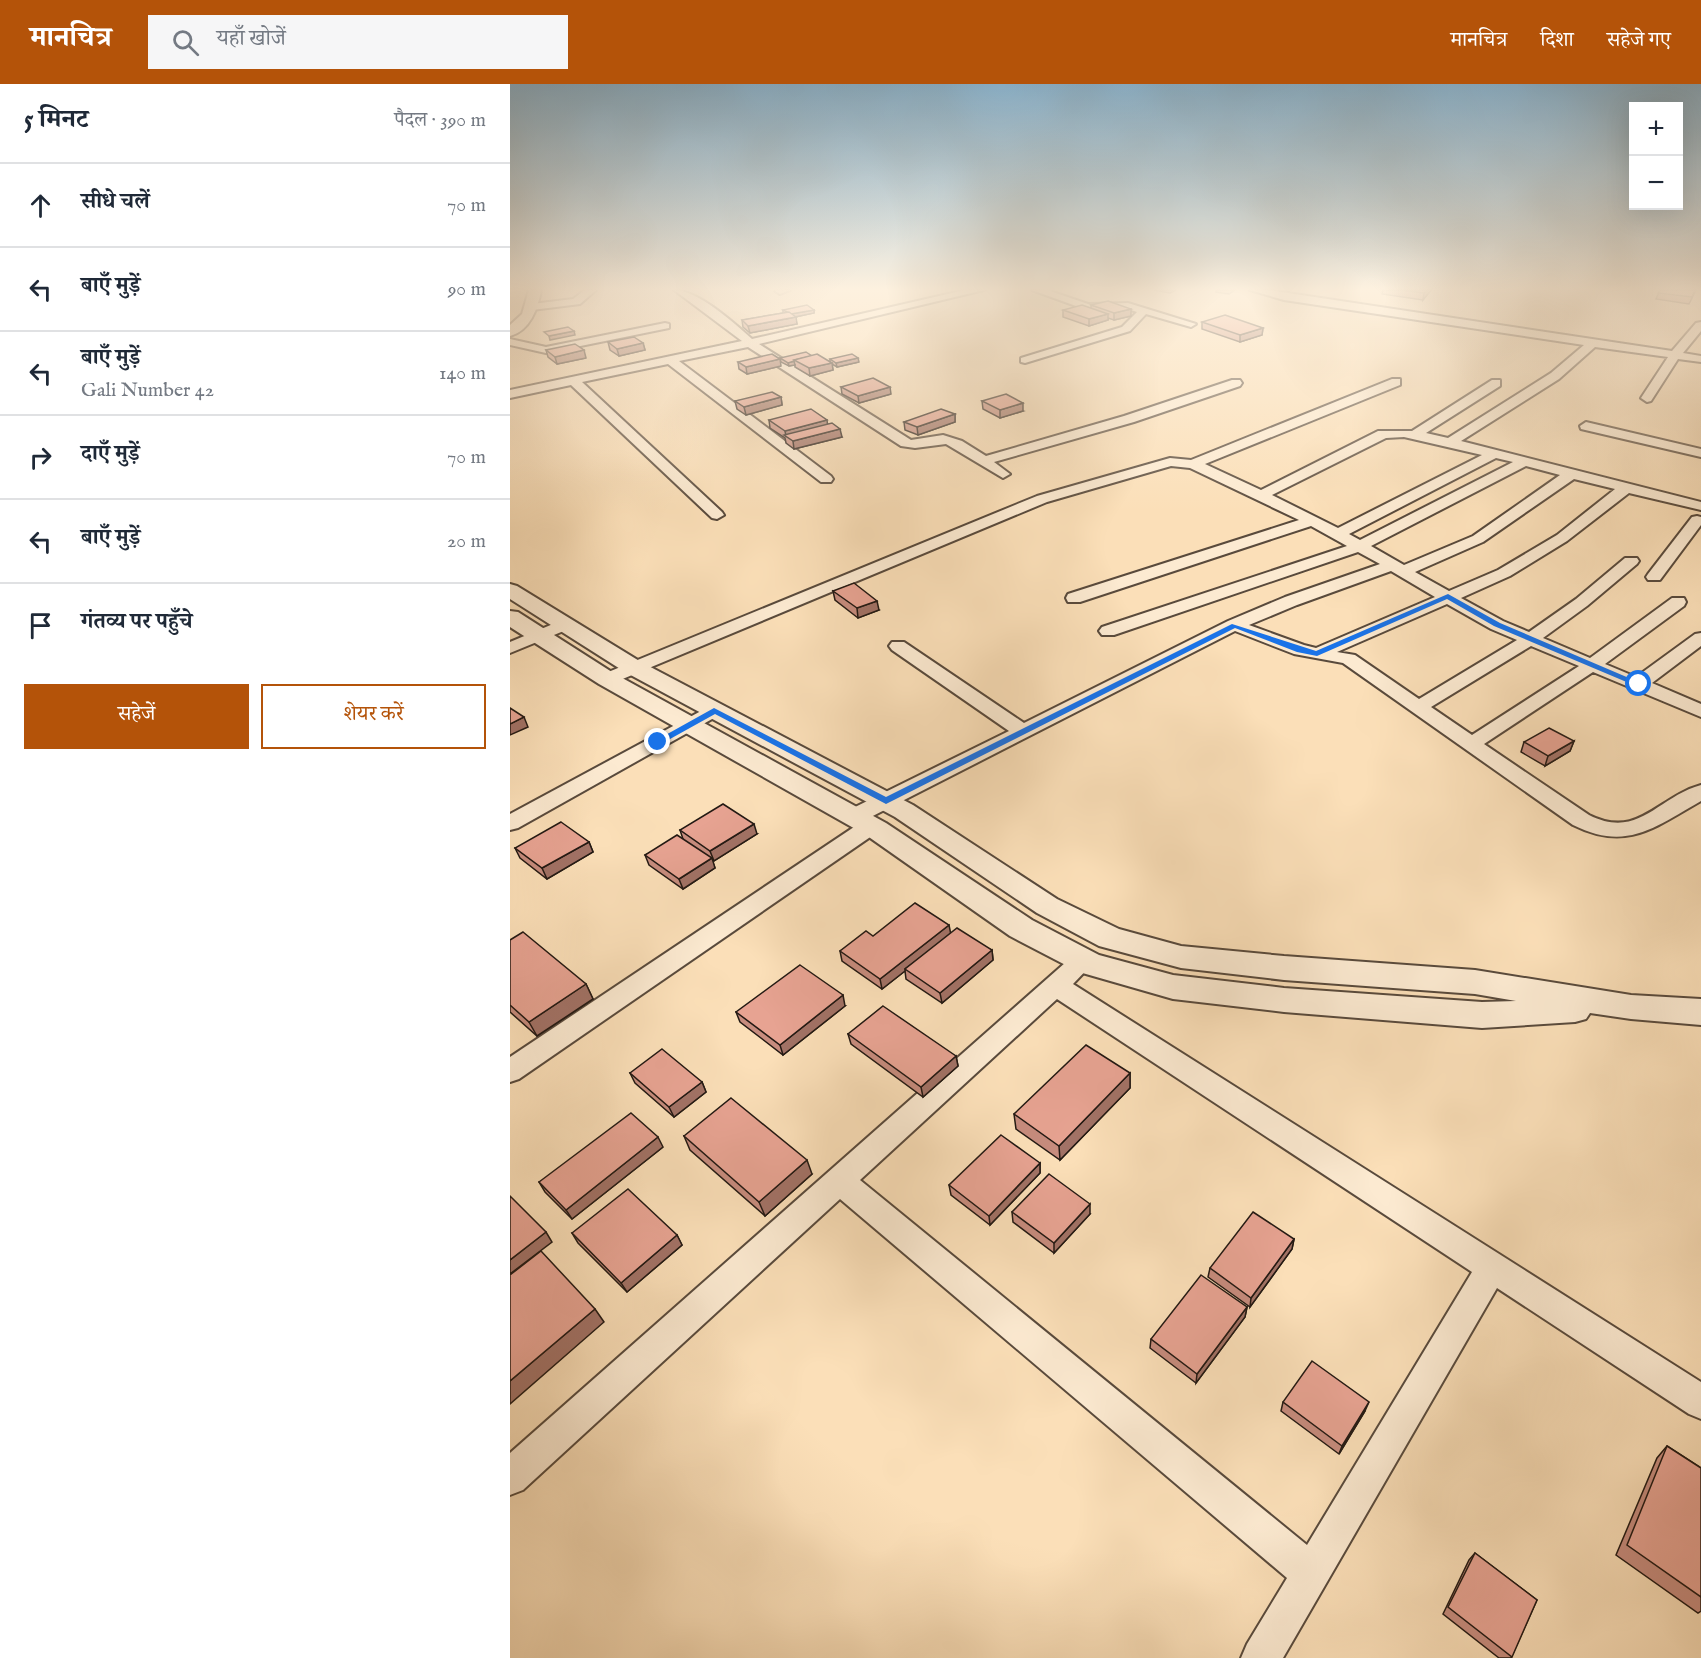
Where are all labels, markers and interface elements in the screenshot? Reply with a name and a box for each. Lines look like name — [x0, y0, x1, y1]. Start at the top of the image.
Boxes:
search box — [148, 15, 568, 69]
text: मानचित्र — [30, 21, 112, 56]
text: यहाँ खोजें — [217, 25, 286, 53]
icon: search — [169, 26, 202, 59]
text: मानचित्र — [1450, 27, 1507, 54]
text: दिशा — [1540, 27, 1574, 54]
text: सहेजे गए — [1607, 27, 1671, 54]
map controls — [1629, 102, 1683, 210]
button: + — [1629, 102, 1683, 156]
text: 5 मिनट — [24, 103, 88, 136]
text: पैदल · 390 m — [394, 108, 486, 133]
button: − — [1629, 156, 1683, 210]
text: सीधे चलें — [81, 188, 150, 216]
icon: ahead — [24, 189, 57, 222]
text: 70 m — [447, 193, 486, 218]
text: बाएँ मुड़ें — [81, 272, 140, 300]
icon: left — [24, 273, 57, 306]
text: 90 m — [448, 277, 486, 302]
text: बाएँ मुड़ें — [81, 344, 140, 372]
icon: left — [24, 357, 57, 390]
text: 140 m — [439, 361, 486, 386]
text: Gali Number 42 — [81, 378, 214, 403]
text: दाएँ मुड़ें — [81, 440, 140, 468]
icon: right — [24, 441, 57, 474]
text: 70 m — [447, 445, 486, 470]
text: बाएँ मुड़ें — [81, 524, 140, 552]
icon: left — [24, 525, 57, 558]
text: 20 m — [447, 529, 486, 554]
text: गंतव्य पर पहुँचे — [81, 608, 192, 636]
icon: arrive — [24, 609, 57, 642]
route start — [1625, 670, 1651, 696]
button: सहेजें — [24, 684, 249, 749]
button: शेयर करें — [261, 684, 486, 749]
route end — [644, 728, 670, 754]

